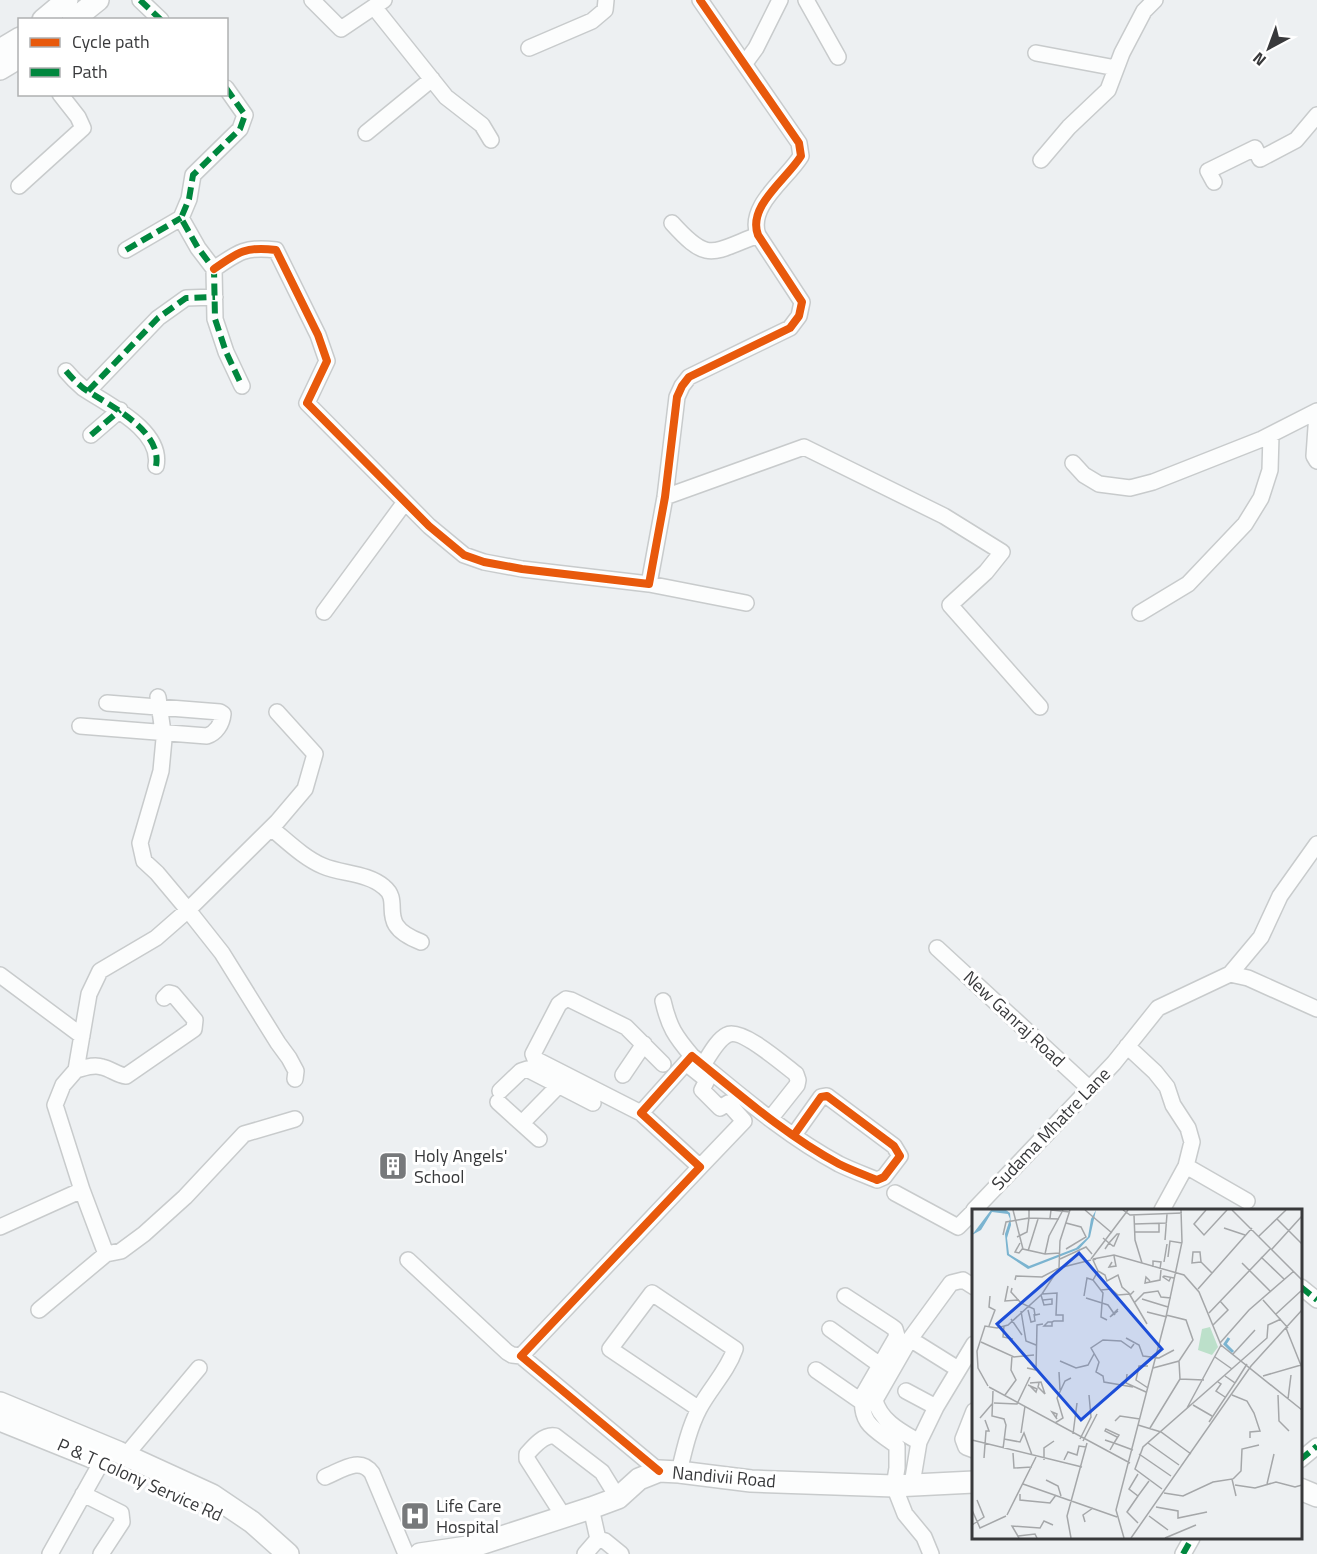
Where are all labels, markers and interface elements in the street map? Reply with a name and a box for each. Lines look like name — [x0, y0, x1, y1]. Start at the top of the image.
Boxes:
legend — [18, 18, 228, 96]
north arrow — [1239, 18, 1299, 78]
text: Cycle path — [72, 28, 150, 55]
text: N — [1247, 47, 1271, 72]
text: Path — [72, 58, 108, 85]
street label: New Ganraj Road — [957, 964, 1071, 1073]
street label: Sudama Mhatre Lane — [985, 1061, 1116, 1196]
place label: Holy Angels' School — [414, 1142, 507, 1190]
building icon: Holy Angels' School — [377, 1150, 409, 1182]
inset map — [972, 1209, 1302, 1539]
street label: P & T Colony Service Rd — [53, 1431, 227, 1528]
street label: Nandivii Road — [671, 1459, 777, 1494]
place label: Life Care Hospital — [436, 1492, 501, 1540]
hospital icon: Life Care Hospital — [399, 1500, 431, 1532]

